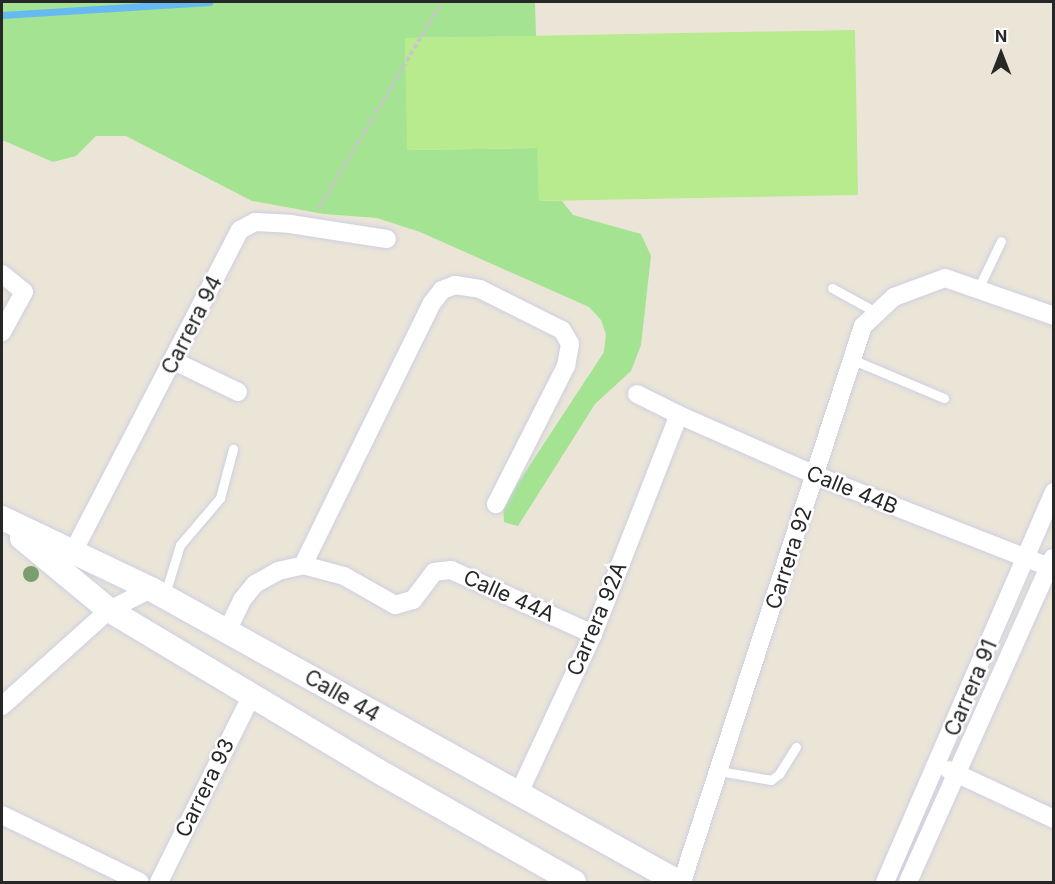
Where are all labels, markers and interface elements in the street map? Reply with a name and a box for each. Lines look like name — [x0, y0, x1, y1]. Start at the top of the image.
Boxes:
north arrow — [971, 24, 1031, 84]
text: N — [995, 26, 1007, 46]
street label: Carrera 94 — [156, 271, 228, 379]
street label: Calle 44B — [803, 460, 901, 520]
street label: Carrera 92 — [761, 503, 817, 613]
street label: Carrera 92A — [562, 558, 632, 680]
street label: Calle 44A — [460, 565, 558, 627]
street label: Carrera 91 — [939, 636, 1003, 740]
street label: Calle 44 — [300, 664, 384, 728]
street label: Carrera 93 — [170, 734, 240, 842]

